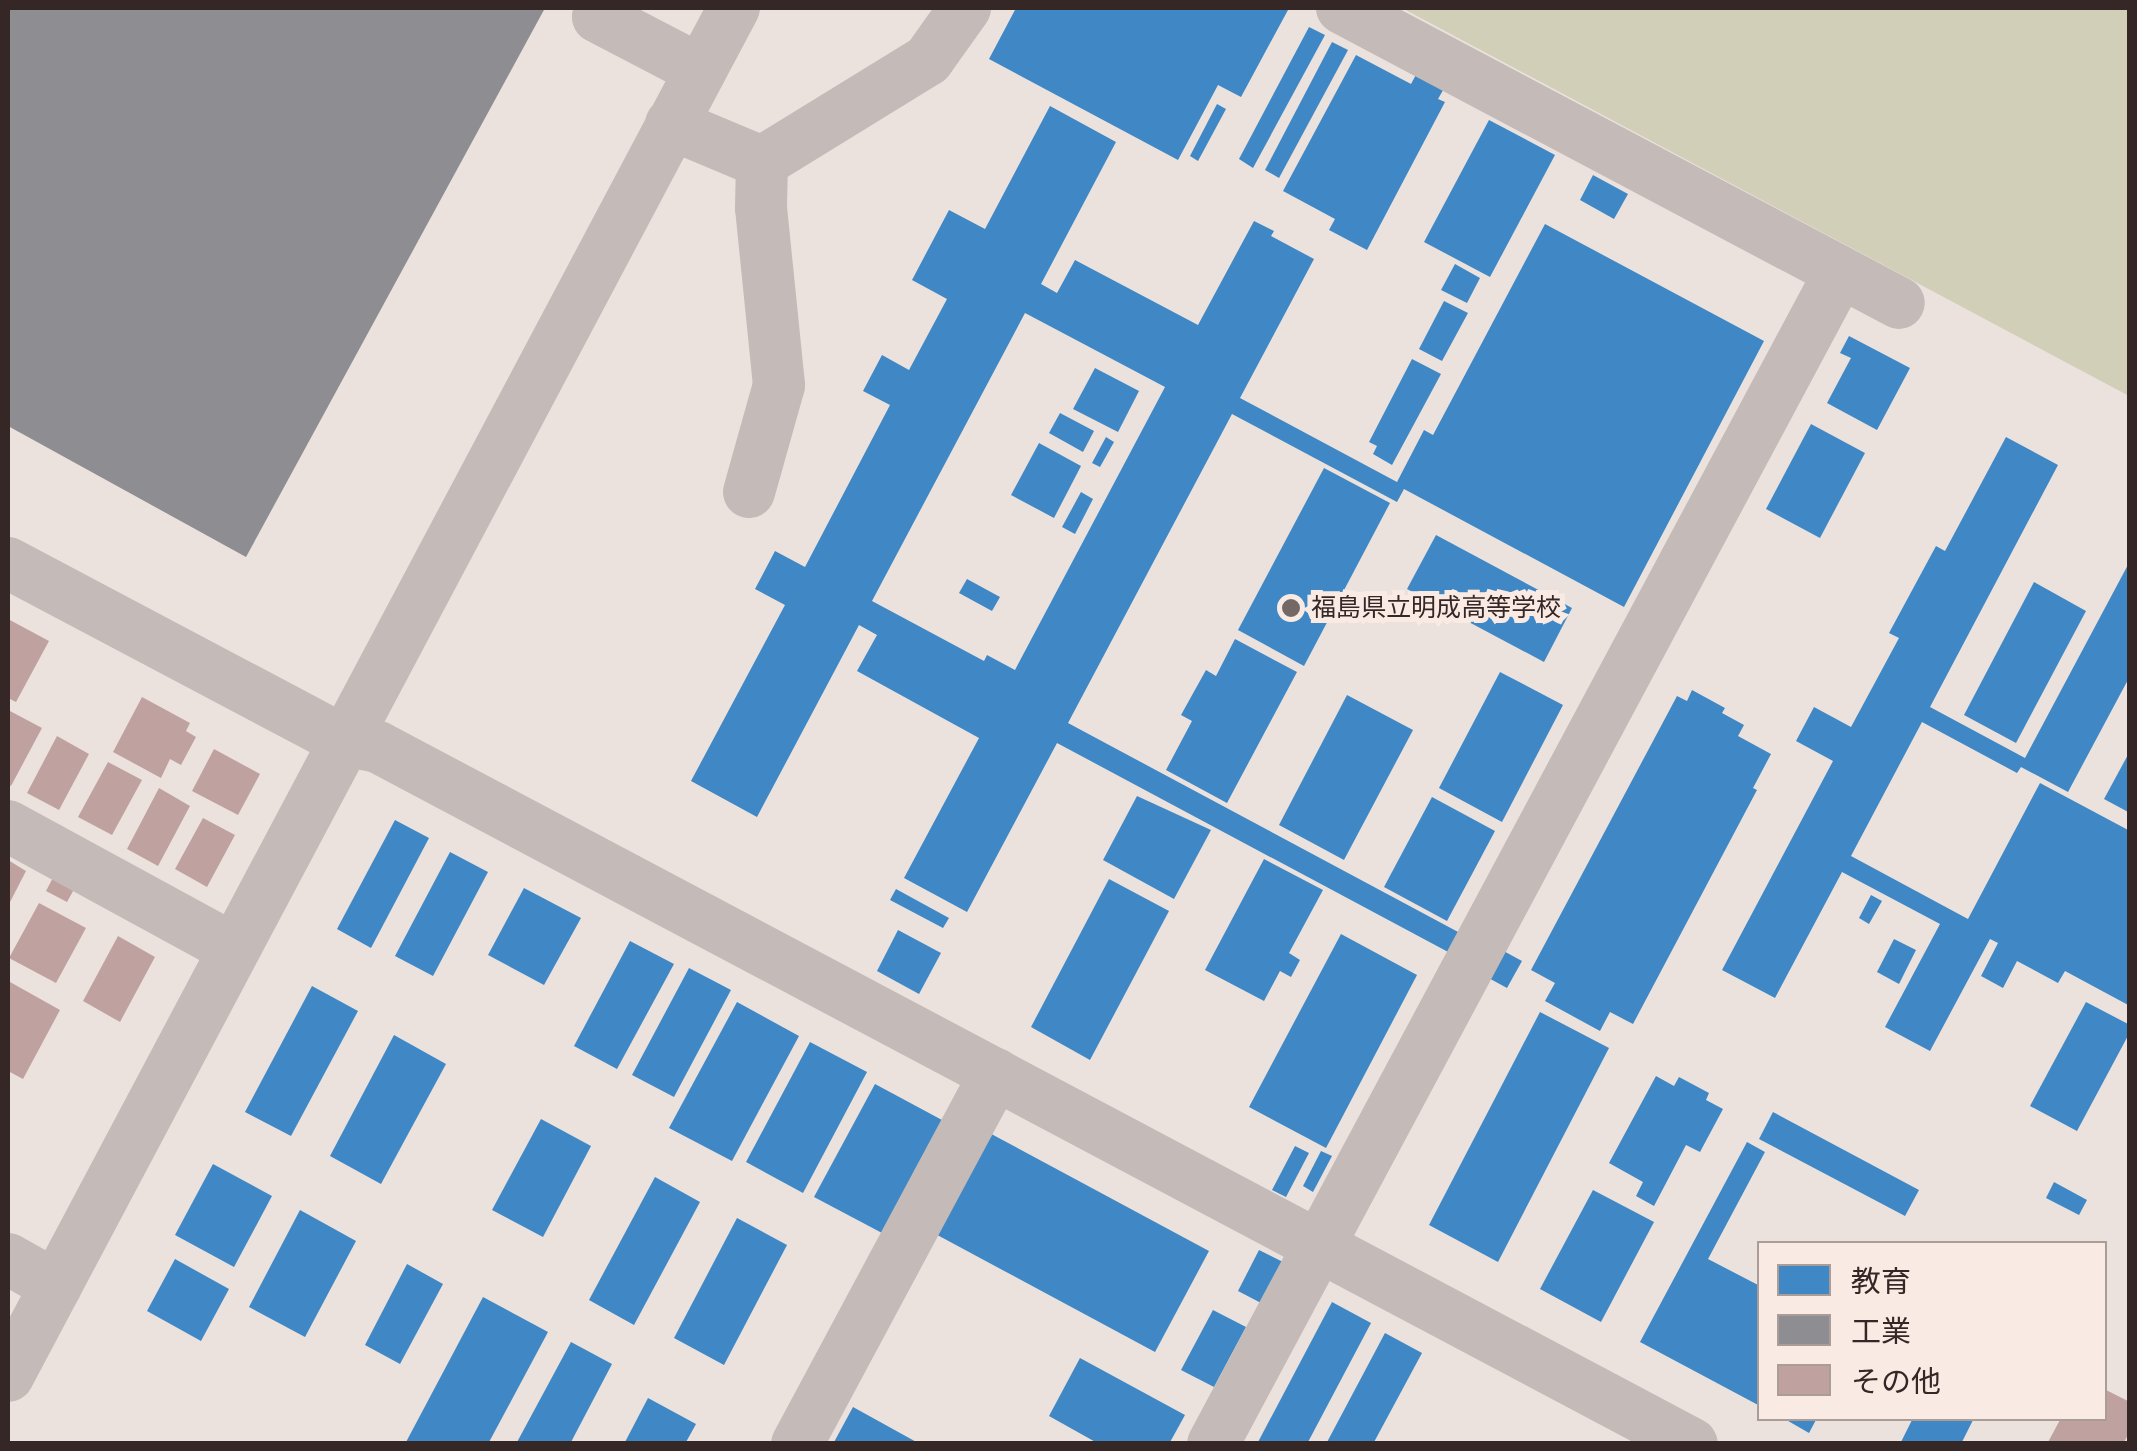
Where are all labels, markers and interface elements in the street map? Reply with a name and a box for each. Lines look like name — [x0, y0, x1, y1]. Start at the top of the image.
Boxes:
place label: 福島県立明成高等学校 — [1311, 593, 1561, 623]
marker: 福島県立明成高等学校 — [1280, 597, 1302, 619]
legend — [1757, 1241, 2107, 1421]
text: 教育 — [1851, 1261, 1911, 1304]
text: 工業 — [1851, 1311, 1911, 1354]
text: その他 — [1851, 1361, 1941, 1404]

